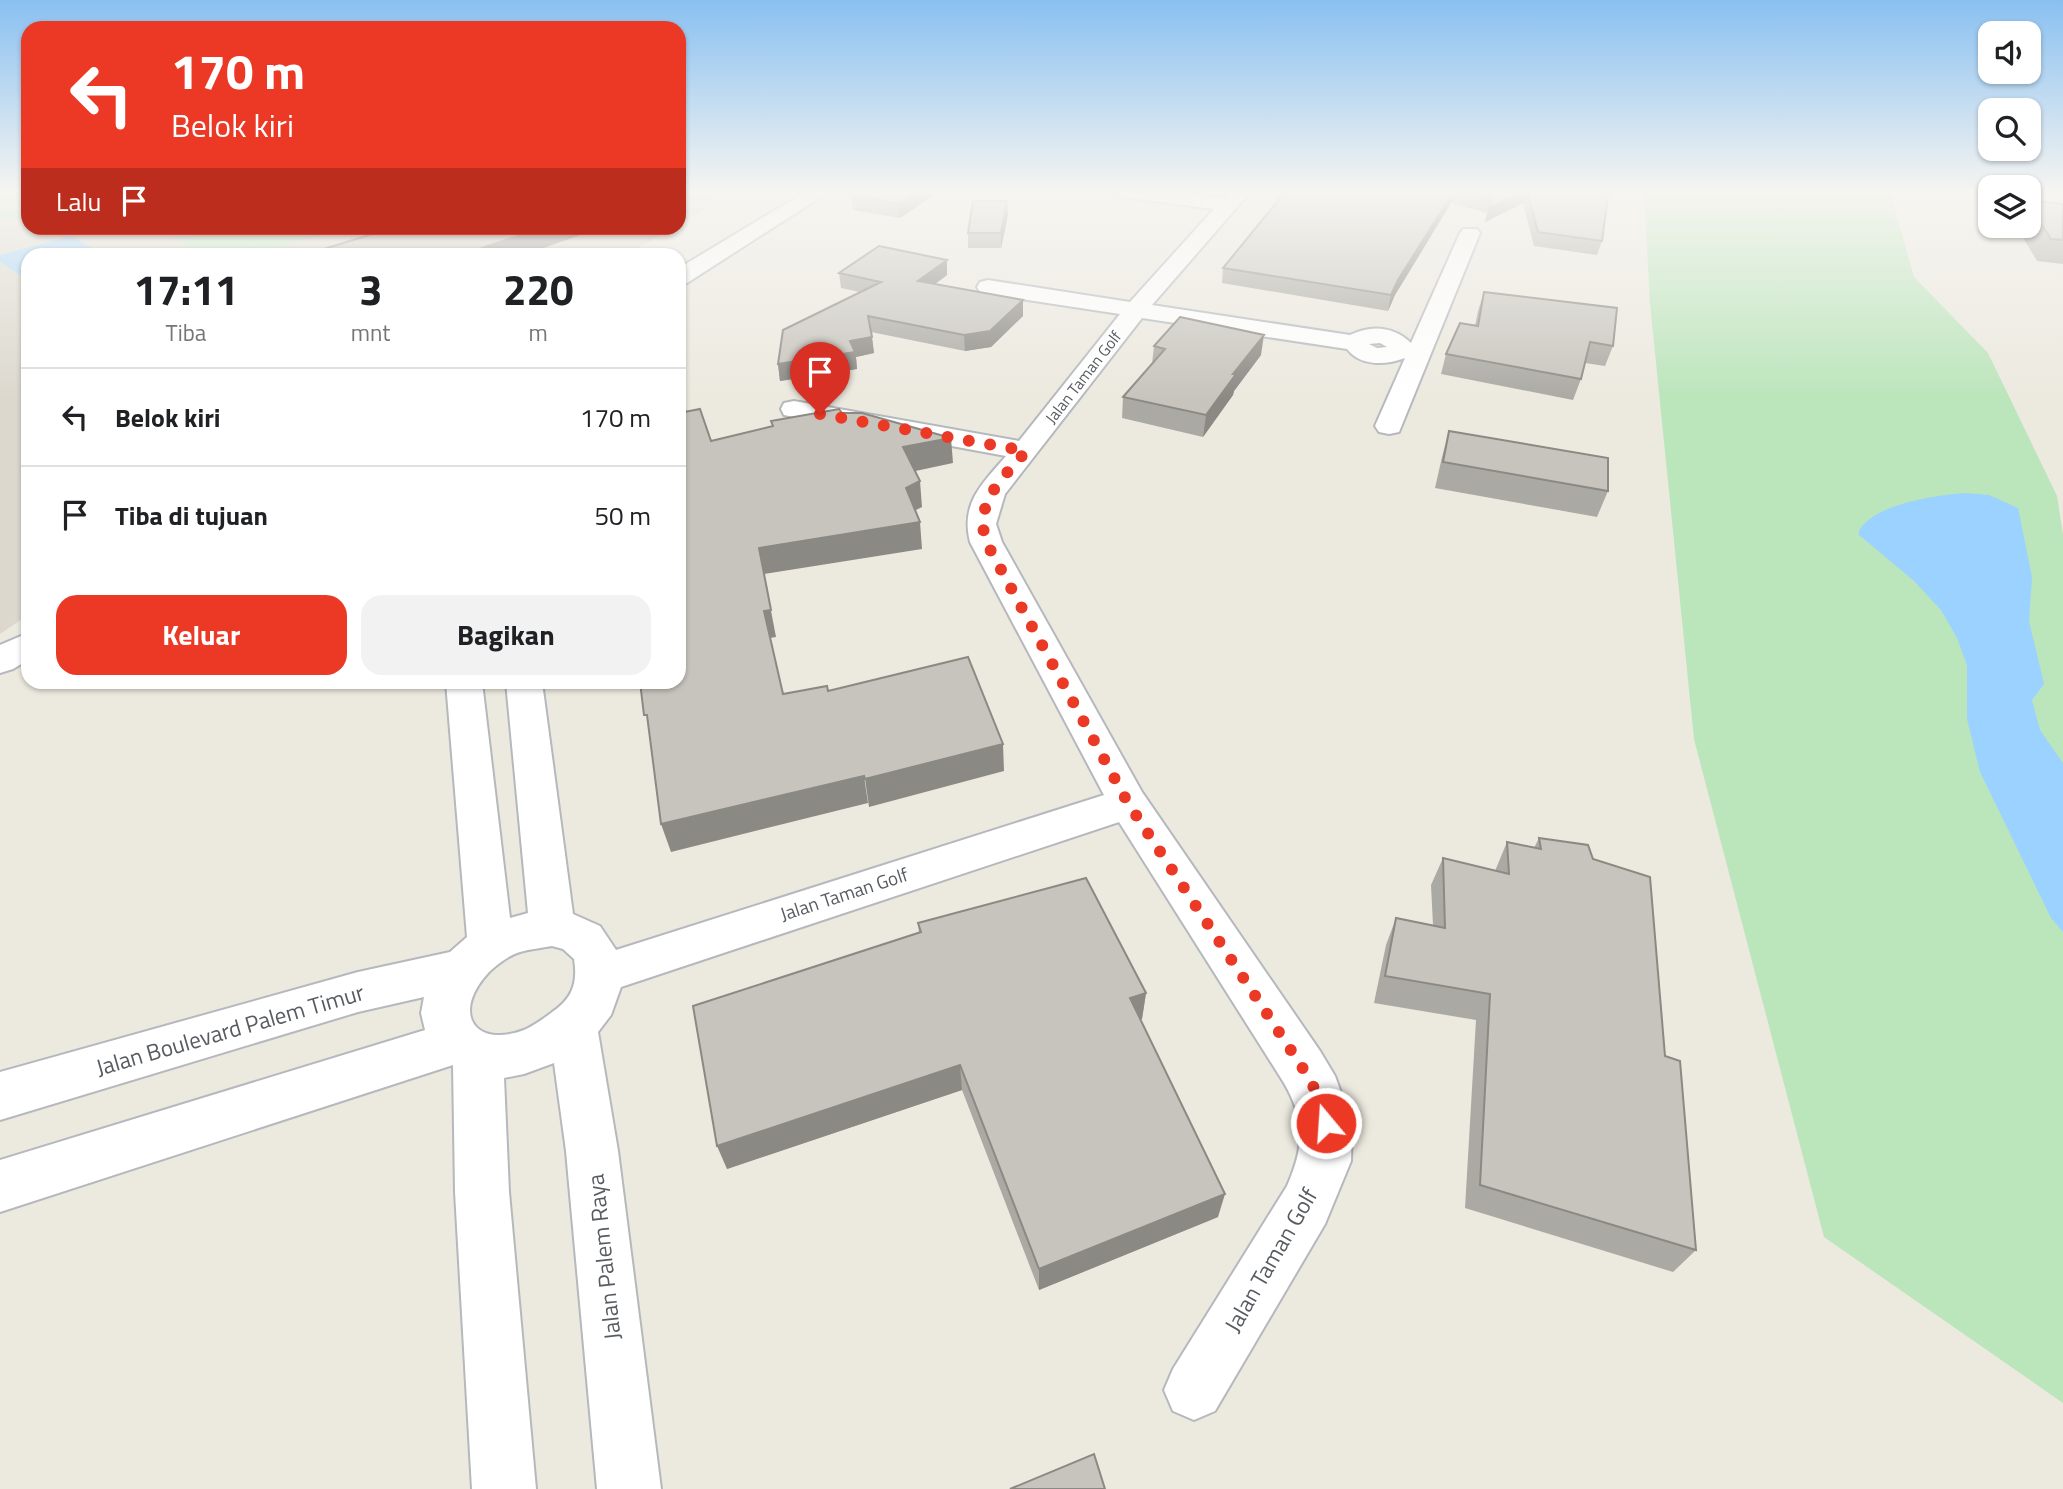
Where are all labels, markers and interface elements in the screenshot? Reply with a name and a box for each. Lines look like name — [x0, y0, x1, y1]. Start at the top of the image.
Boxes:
map controls — [1978, 21, 2041, 238]
button: sound — [1978, 21, 2041, 84]
text: 170 m — [171, 33, 305, 108]
icon: left — [56, 49, 147, 140]
button: search — [1978, 98, 2041, 161]
text: Belok kiri — [171, 101, 294, 149]
button: layers — [1978, 175, 2041, 238]
text: Lalu — [56, 182, 101, 221]
icon: arrive — [115, 182, 153, 220]
text: 17:11 — [134, 257, 238, 321]
text: 3 — [359, 257, 382, 321]
text: 220 — [503, 257, 574, 321]
text: Tiba — [166, 315, 206, 350]
text: mnt — [351, 315, 390, 350]
text: m — [529, 315, 548, 350]
street label: Jalan Taman Golf — [1039, 325, 1127, 429]
pin — [790, 342, 850, 414]
icon: arrive — [801, 353, 839, 391]
icon: left — [56, 398, 94, 436]
text: Belok kiri — [115, 398, 221, 437]
text: 170 m — [580, 398, 651, 437]
icon: arrive — [56, 496, 94, 534]
text: Tiba di tujuan — [115, 496, 268, 535]
text: 50 m — [594, 496, 651, 535]
button: Keluar — [56, 595, 347, 675]
button: Bagikan — [361, 595, 651, 675]
street label: Jalan Taman Golf — [776, 859, 912, 928]
street label: Jalan Boulevard Palem Timur — [92, 974, 368, 1085]
position arrow — [1289, 1086, 1363, 1160]
street label: Jalan Palem Raya — [577, 1172, 630, 1342]
street label: Jalan Taman Golf — [1215, 1181, 1326, 1338]

